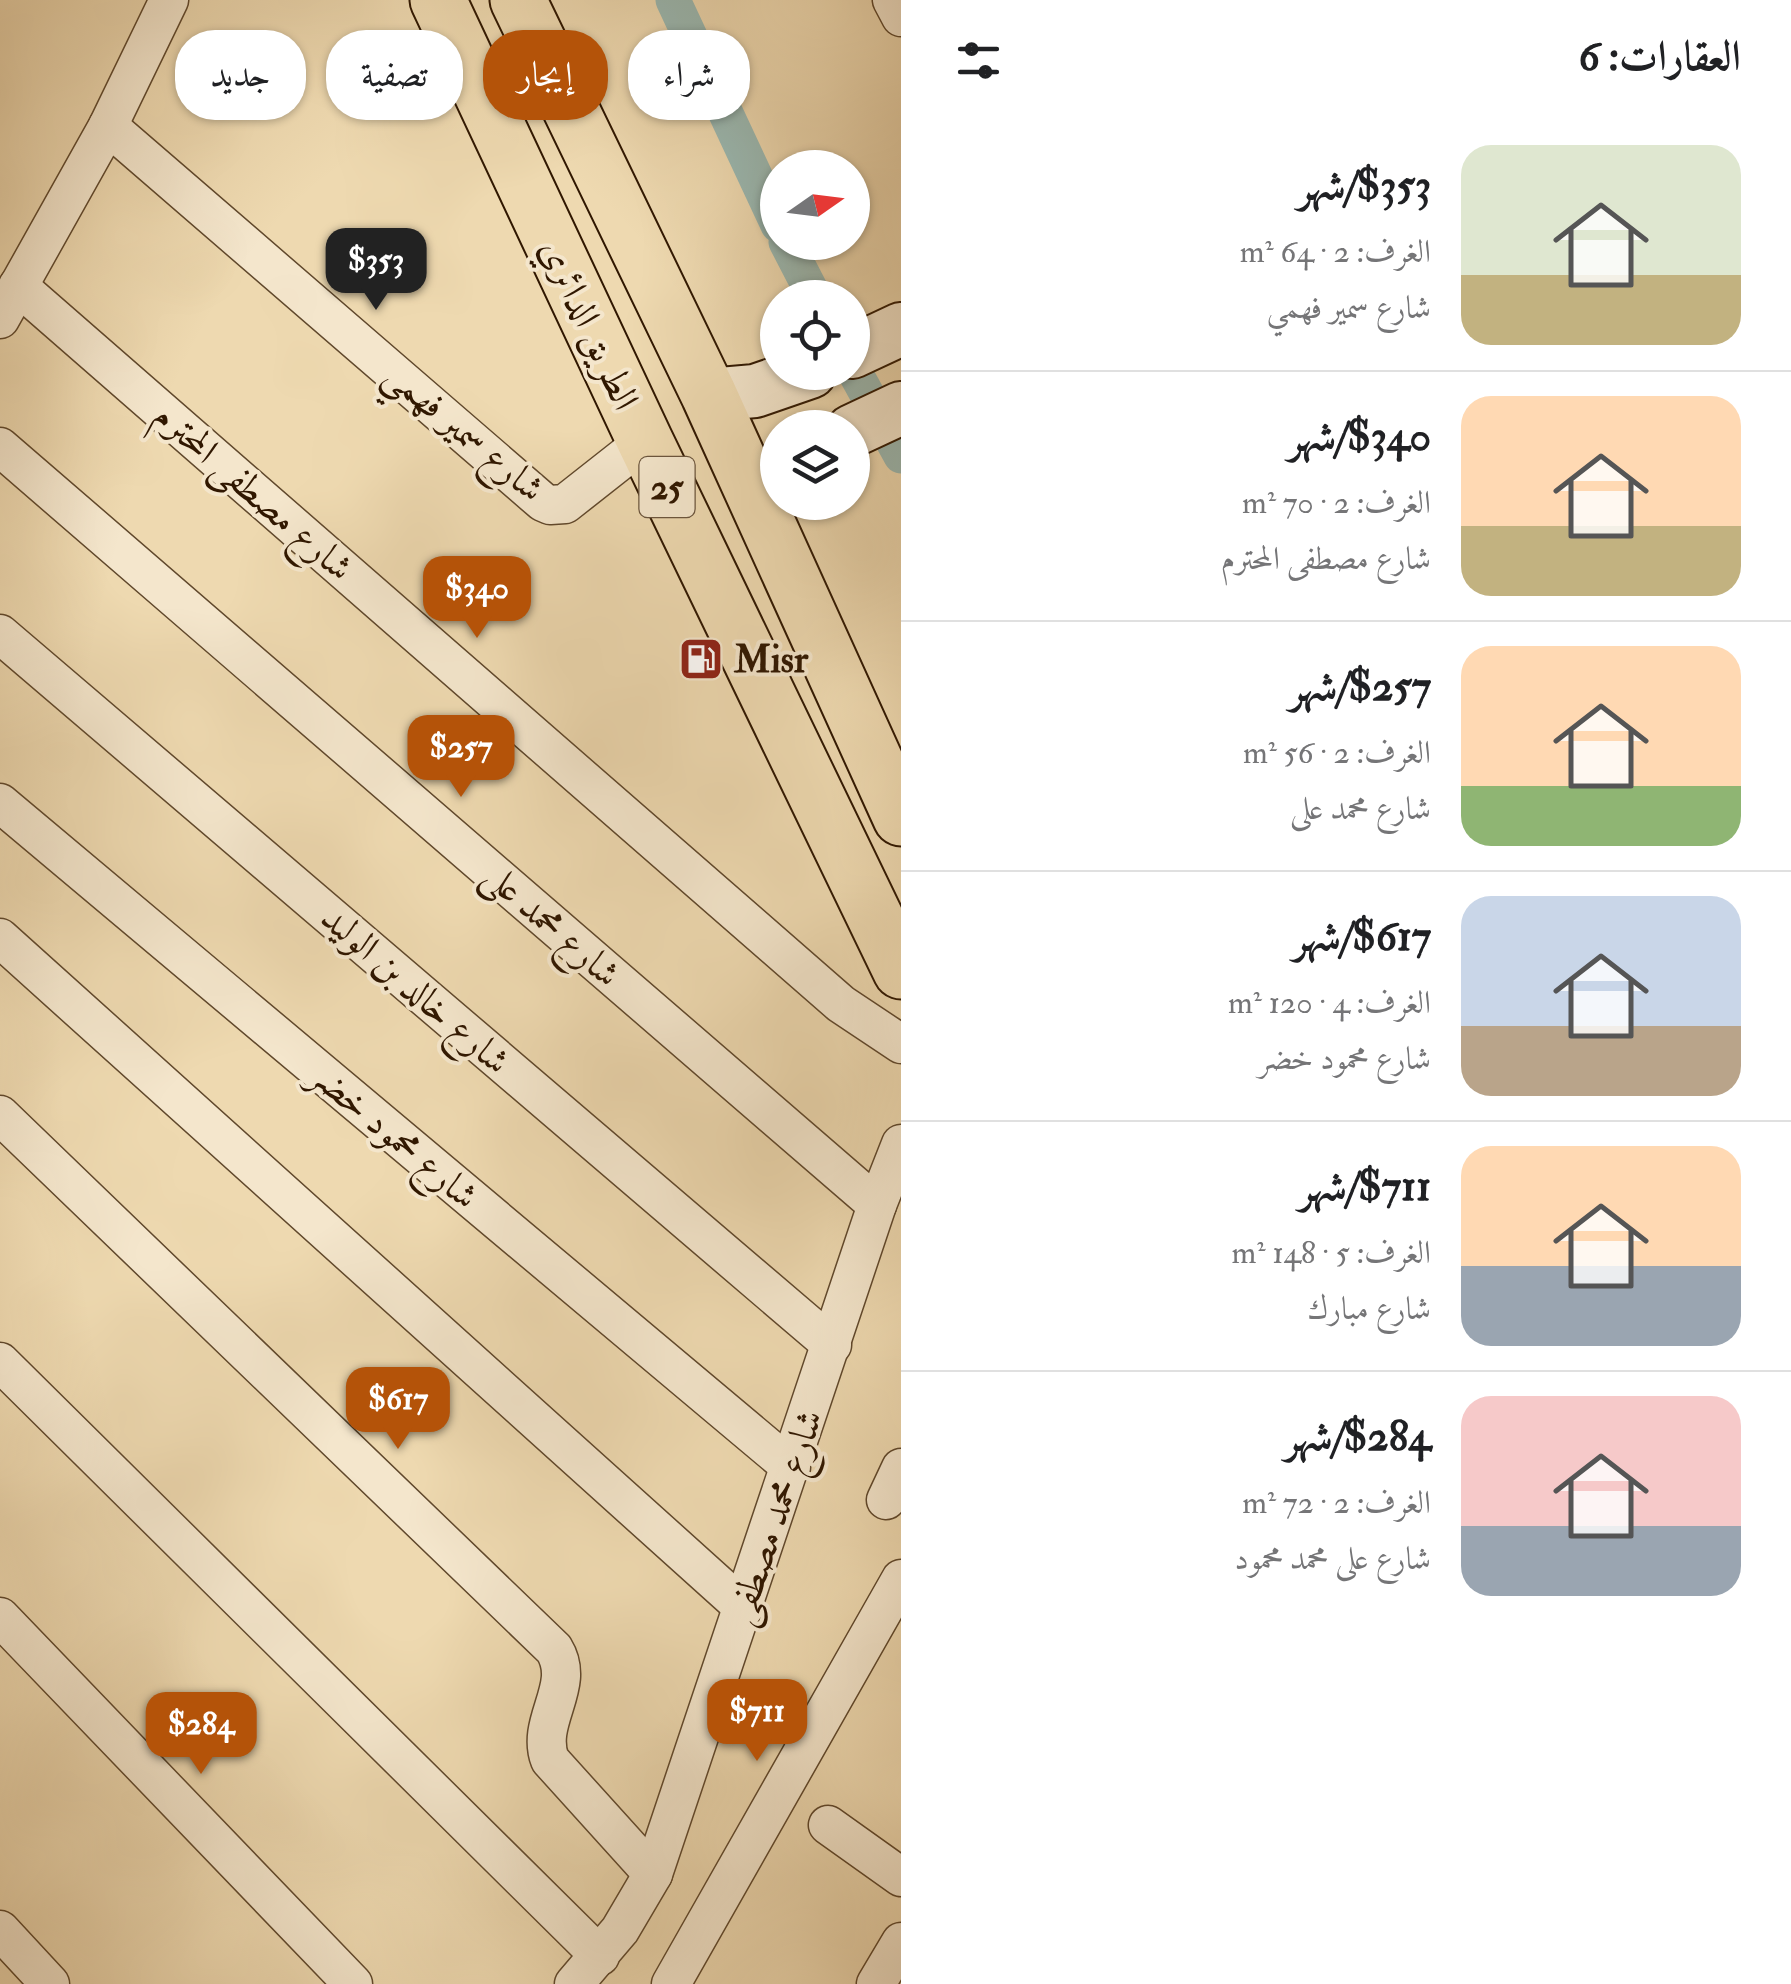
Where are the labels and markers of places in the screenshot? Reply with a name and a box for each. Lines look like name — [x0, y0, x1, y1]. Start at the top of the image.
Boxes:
pin: $353 — [317, 228, 435, 313]
pin: $340 — [418, 556, 536, 641]
fuel station icon: Misr — [678, 636, 724, 682]
place label: Misr — [733, 636, 809, 684]
pin: $257 — [402, 715, 520, 800]
pin: $617 — [339, 1367, 457, 1452]
pin: $711 — [698, 1679, 816, 1764]
pin: $284 — [142, 1692, 260, 1777]

